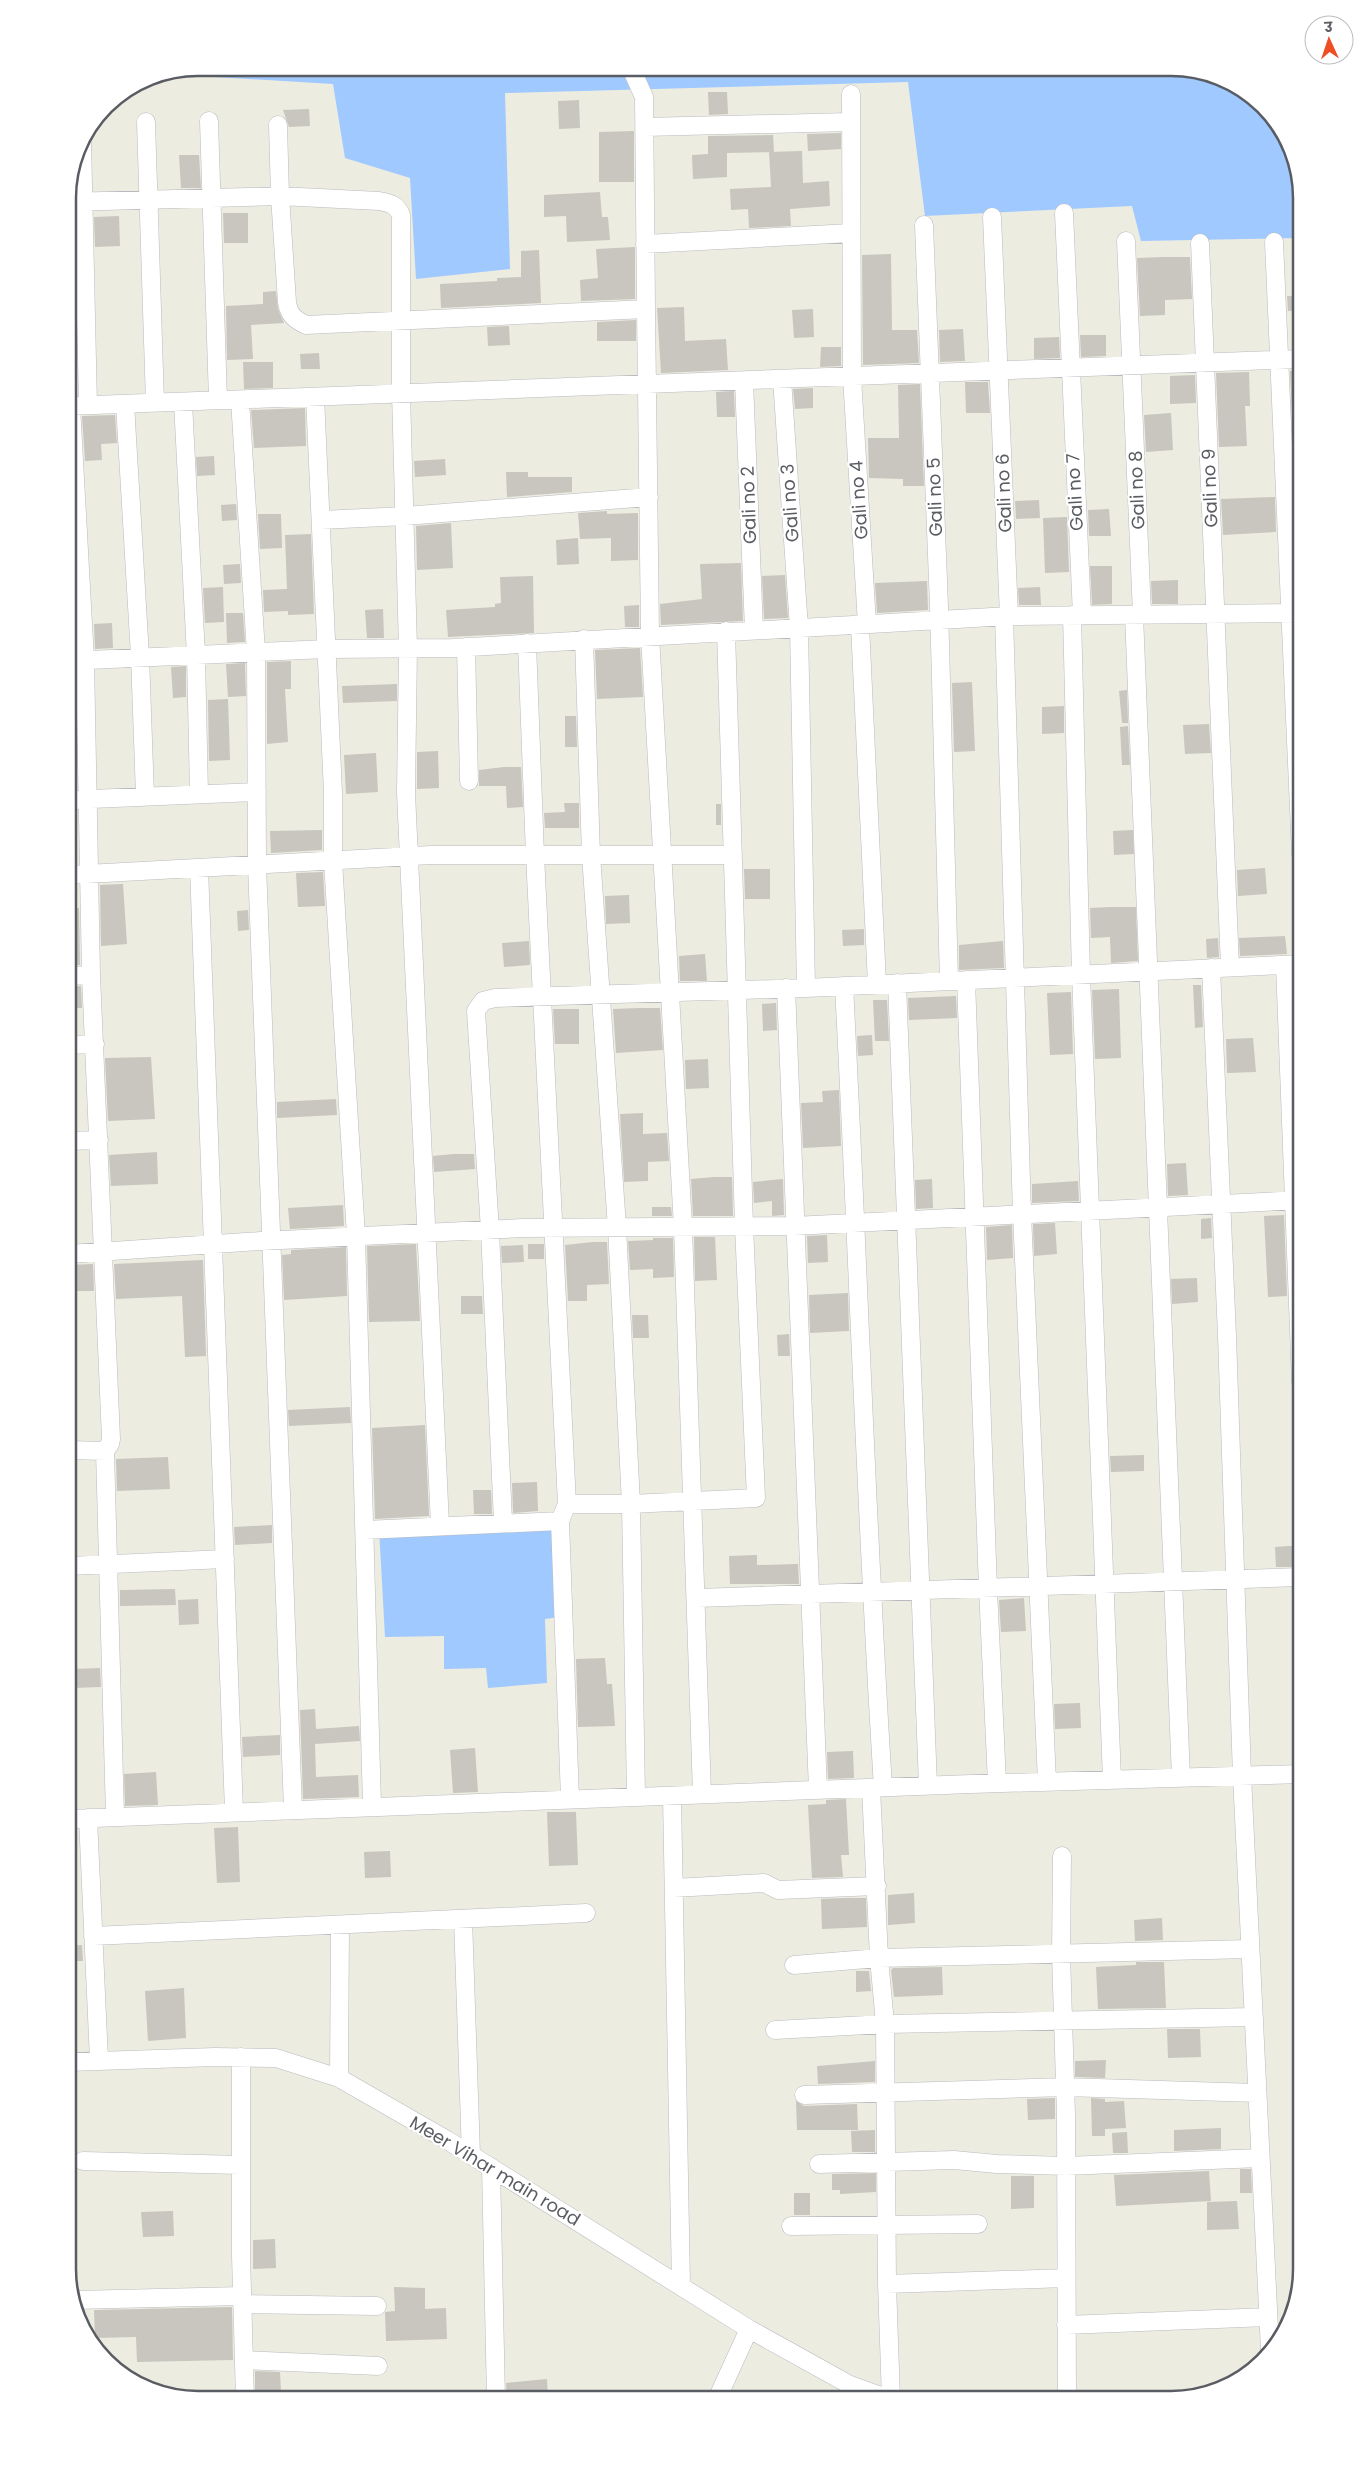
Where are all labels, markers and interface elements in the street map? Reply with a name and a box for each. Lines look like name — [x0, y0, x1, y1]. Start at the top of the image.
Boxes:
north arrow — [1304, 15, 1354, 65]
text: उ — [1323, 17, 1334, 37]
street label: Gali no 9 — [1196, 448, 1223, 528]
street label: Gali no 8 — [1123, 450, 1150, 530]
street label: Gali no 6 — [990, 453, 1017, 533]
street label: Gali no 7 — [1060, 453, 1089, 531]
street label: Gali no 5 — [921, 457, 948, 537]
street label: Gali no 4 — [843, 460, 874, 540]
street label: Gali no 3 — [774, 463, 805, 543]
street label: Gali no 2 — [735, 466, 762, 544]
street label: Meer Vihar main road — [405, 2110, 585, 2232]

